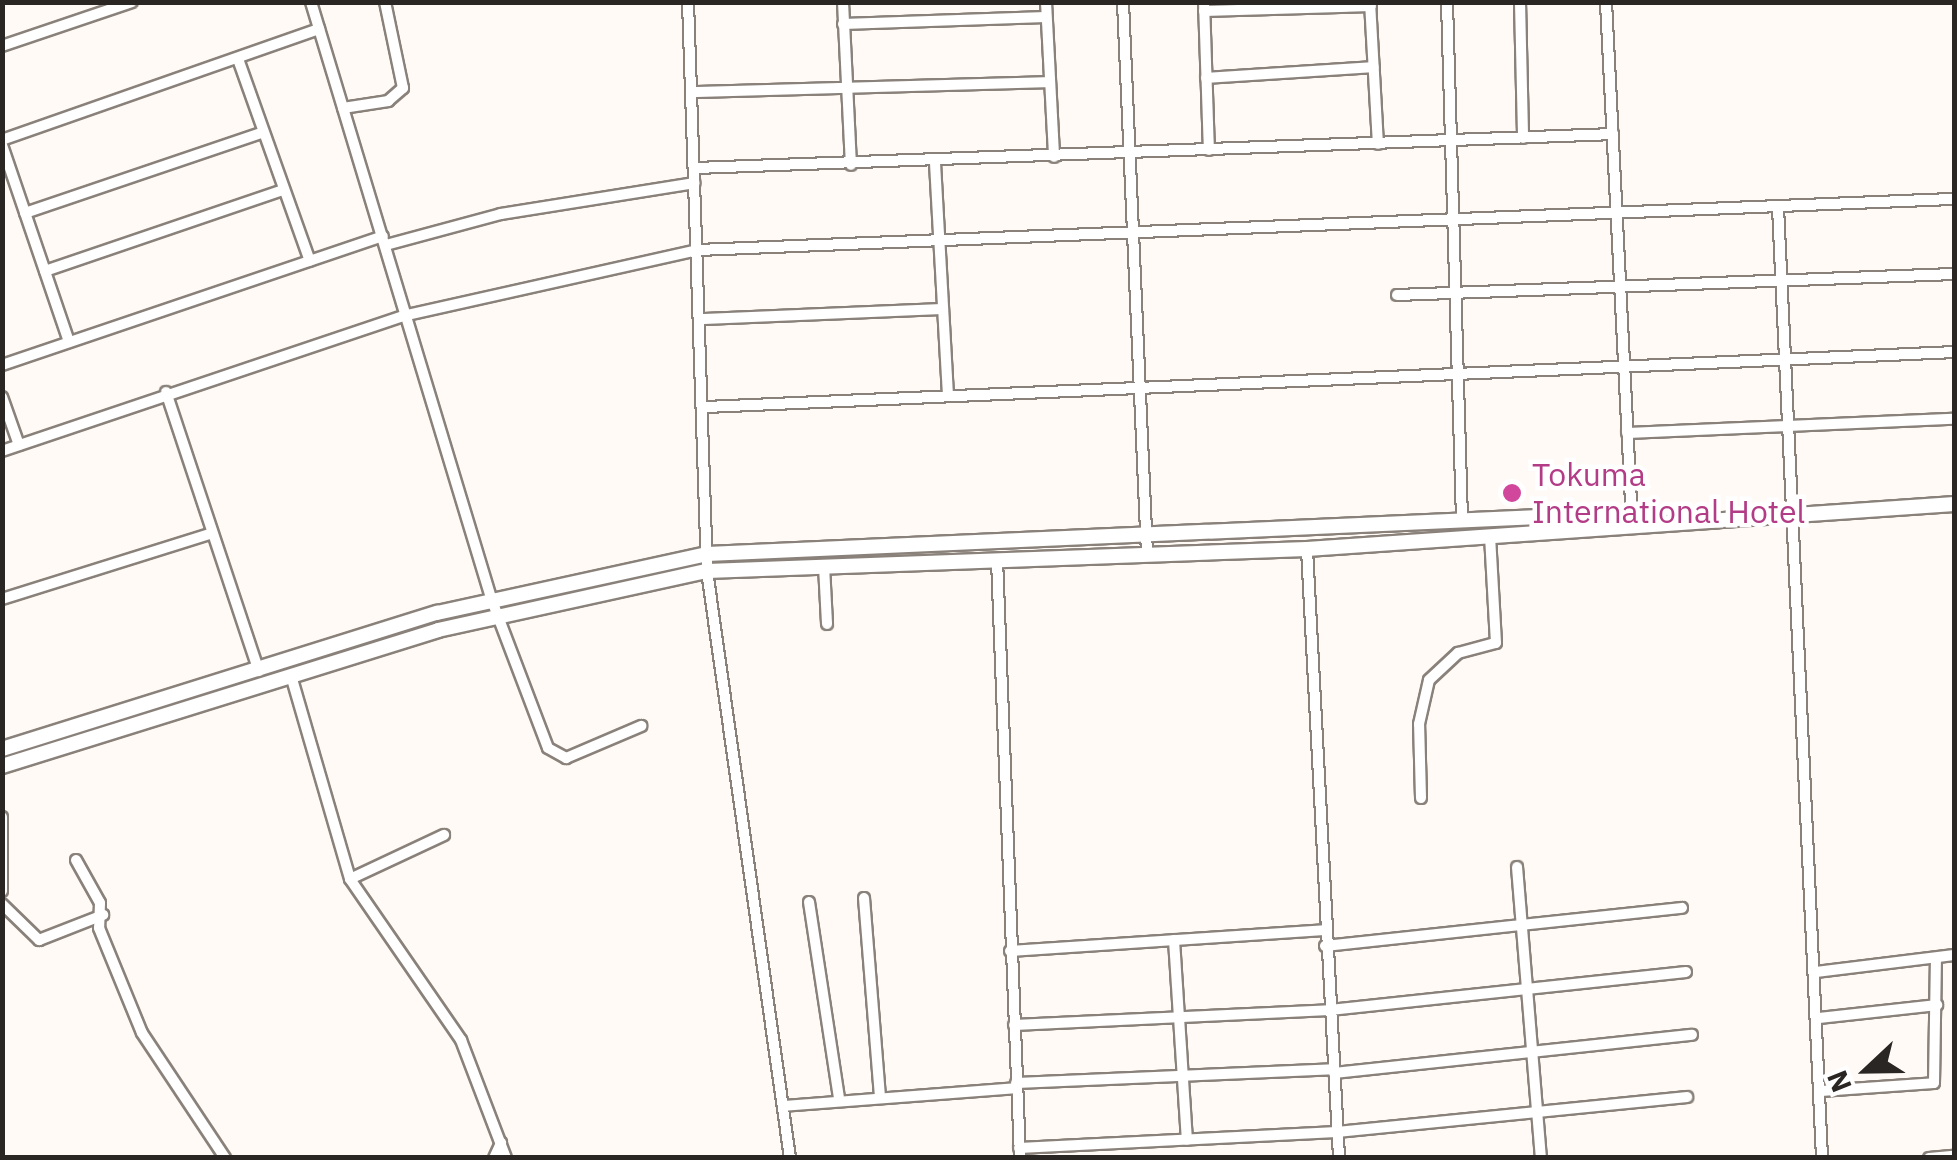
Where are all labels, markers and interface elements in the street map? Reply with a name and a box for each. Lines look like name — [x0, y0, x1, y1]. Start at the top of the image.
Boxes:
place label: Tokuma International Hotel — [1532, 456, 1805, 531]
marker: Tokuma International Hotel — [1501, 482, 1523, 504]
north arrow — [1817, 1020, 1917, 1120]
text: N — [1818, 1065, 1860, 1098]

